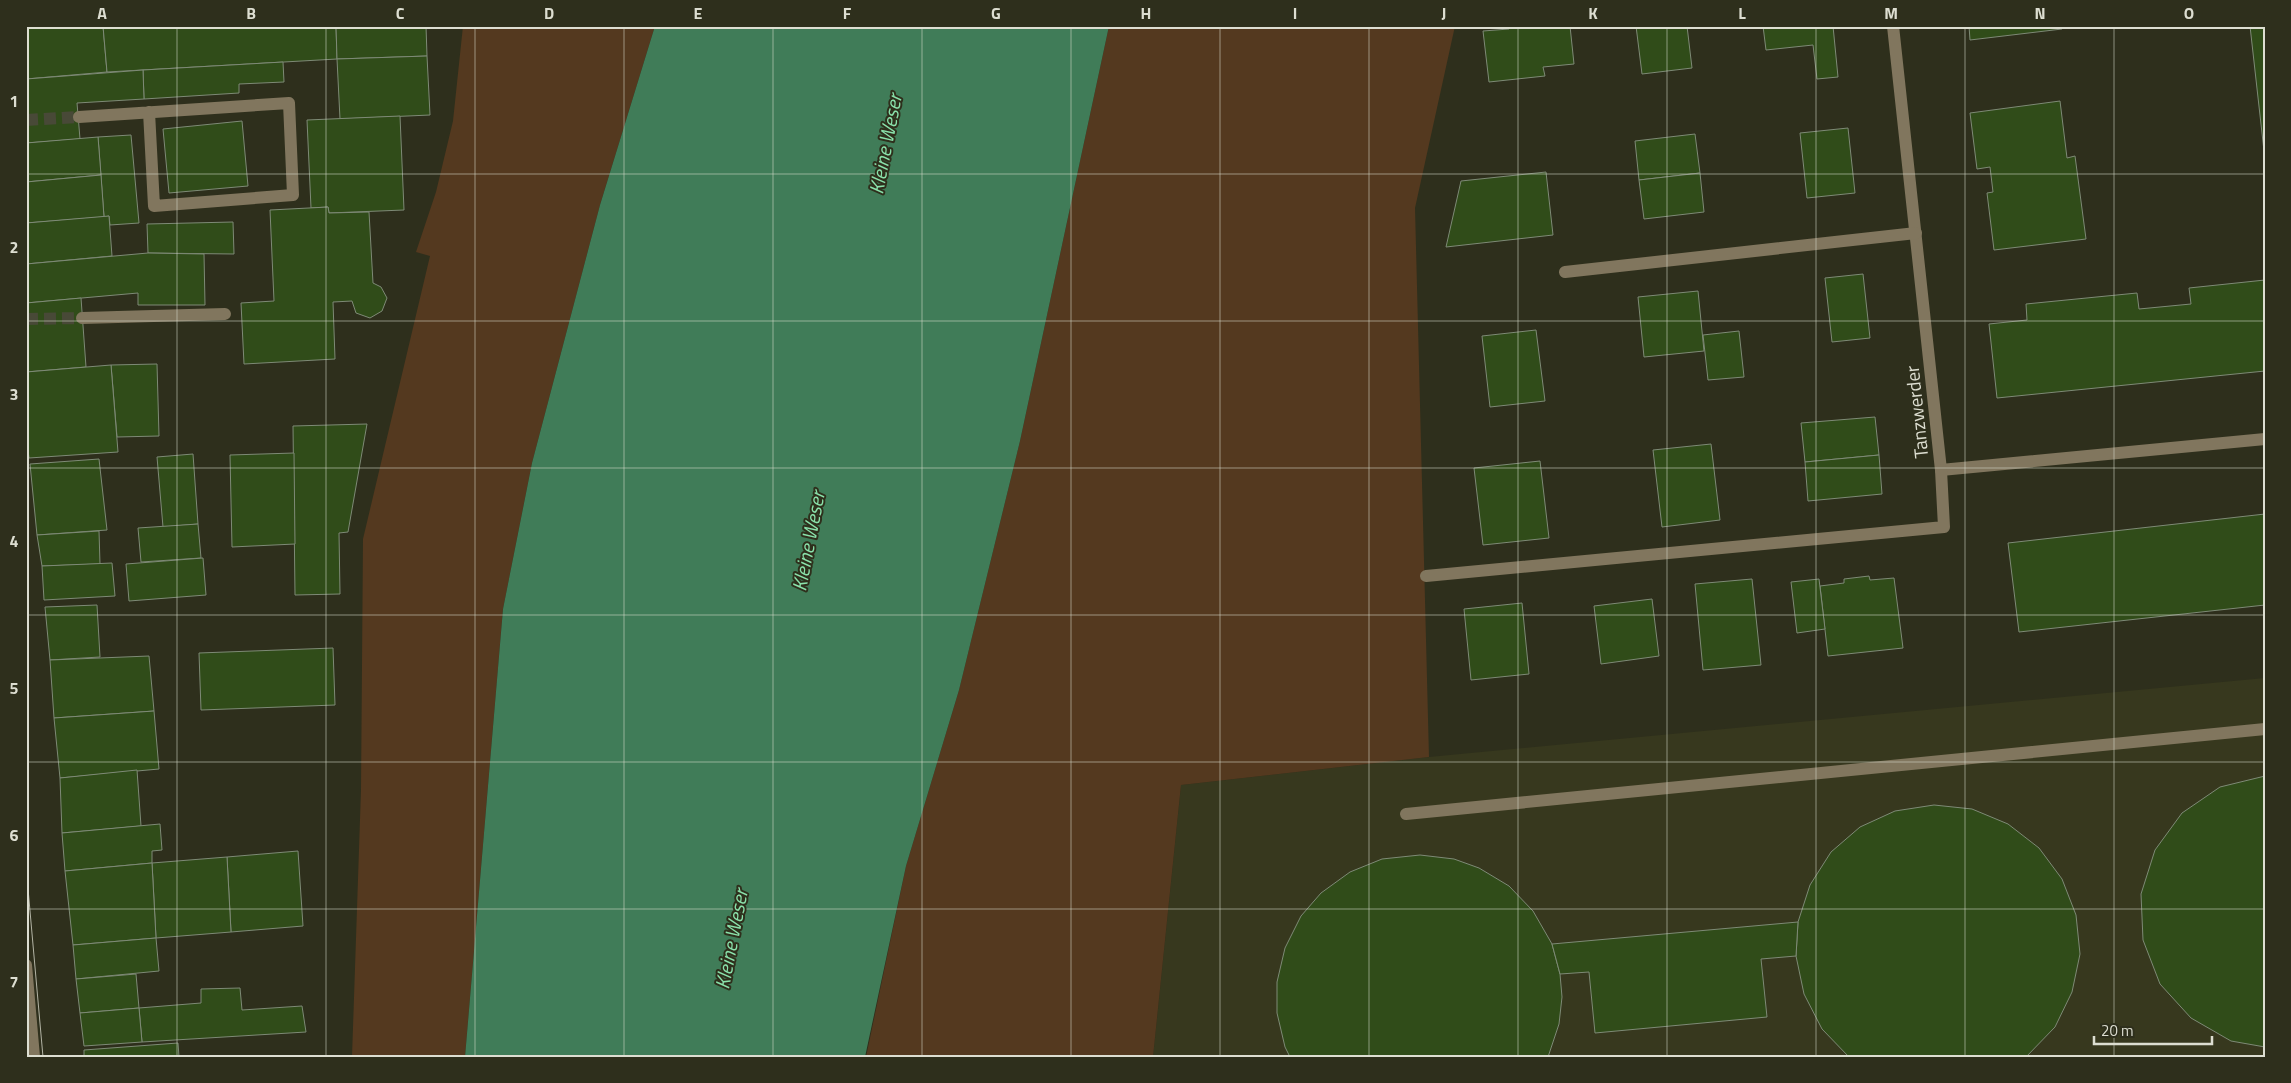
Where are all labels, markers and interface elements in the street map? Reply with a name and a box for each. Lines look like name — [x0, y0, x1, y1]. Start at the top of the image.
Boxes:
text: A — [97, 1, 107, 25]
text: B — [246, 1, 256, 25]
text: C — [396, 1, 405, 25]
text: D — [544, 1, 554, 25]
text: E — [694, 1, 703, 25]
text: F — [843, 1, 852, 25]
text: G — [991, 1, 1001, 25]
text: H — [1141, 1, 1151, 25]
text: I — [1293, 1, 1297, 25]
text: J — [1442, 1, 1446, 25]
text: K — [1588, 1, 1598, 25]
text: L — [1738, 1, 1746, 25]
text: M — [1884, 1, 1898, 25]
text: N — [2034, 1, 2046, 25]
text: O — [2184, 1, 2194, 25]
text: 1 — [10, 89, 18, 113]
water label: Kleine Weser — [860, 89, 910, 197]
text: 2 — [10, 235, 18, 259]
street label: Tanzwerder — [1897, 364, 1935, 460]
text: 3 — [10, 382, 18, 406]
water label: Kleine Weser — [783, 486, 833, 594]
text: 4 — [10, 529, 19, 553]
text: 5 — [10, 676, 19, 700]
text: 6 — [10, 823, 19, 847]
water label: Kleine Weser — [706, 884, 756, 992]
text: 7 — [10, 970, 18, 994]
scale bar — [2094, 1013, 2211, 1045]
text: 20 m — [2101, 1019, 2134, 1042]

